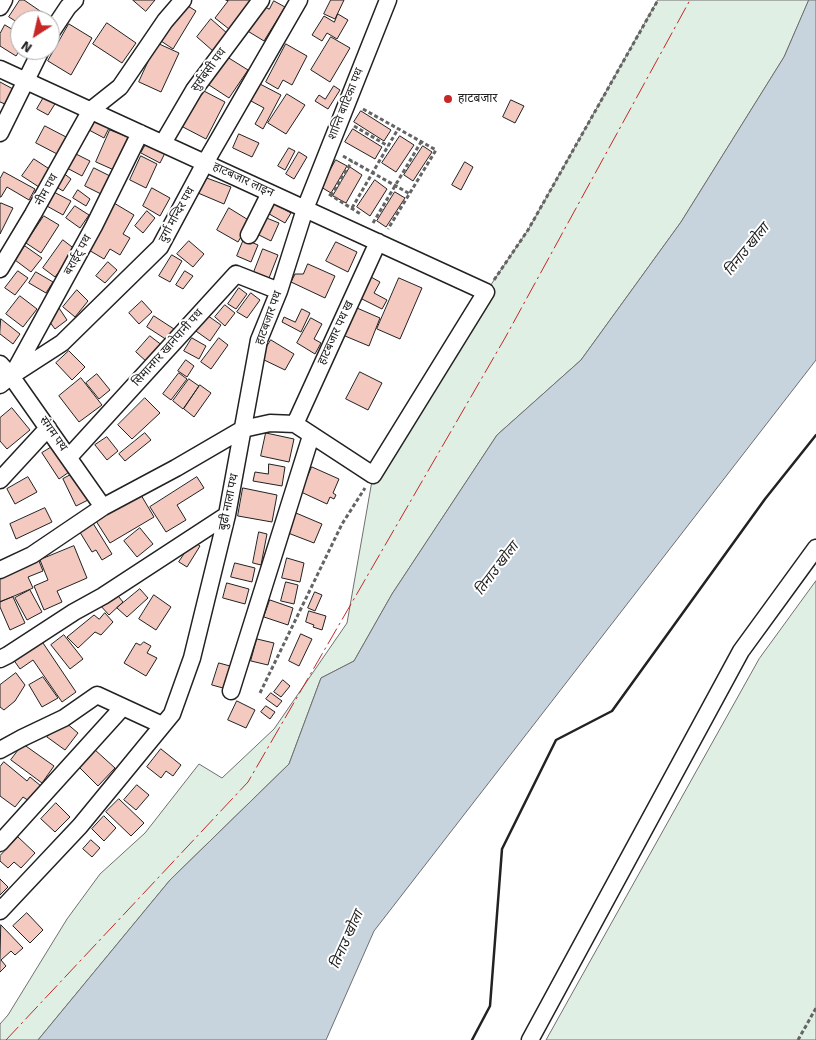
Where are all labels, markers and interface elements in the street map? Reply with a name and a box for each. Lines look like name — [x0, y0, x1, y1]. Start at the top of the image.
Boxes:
north arrow — [10, 10, 60, 60]
text: N — [18, 37, 36, 57]
street label: सुर्यबंसी पथ — [188, 45, 230, 95]
street label: शान्ति बाटिका पथ — [325, 66, 367, 142]
place label: हाटबजार — [458, 92, 497, 106]
marker: हाटबजार — [442, 93, 454, 105]
street label: हाटबजार लाइन — [210, 160, 276, 200]
street label: नीम पथ — [32, 172, 62, 208]
street label: दुर्गा मन्दिर पथ — [156, 185, 198, 245]
water label: तिनाउ खोला — [721, 221, 773, 279]
street label: बराईट् पथ — [61, 232, 95, 278]
street label: हाटबजार पथ — [253, 289, 285, 347]
street label: हाटबजार पथ ख — [315, 299, 357, 367]
street label: सिमानगर खानेपानी पथ — [130, 306, 206, 390]
street label: संगम पथ — [36, 414, 70, 454]
street label: बुढी नाला पथ — [216, 472, 242, 532]
water label: तिनाउ खोला — [472, 539, 522, 599]
water label: तिनाउ खोला — [327, 908, 367, 972]

